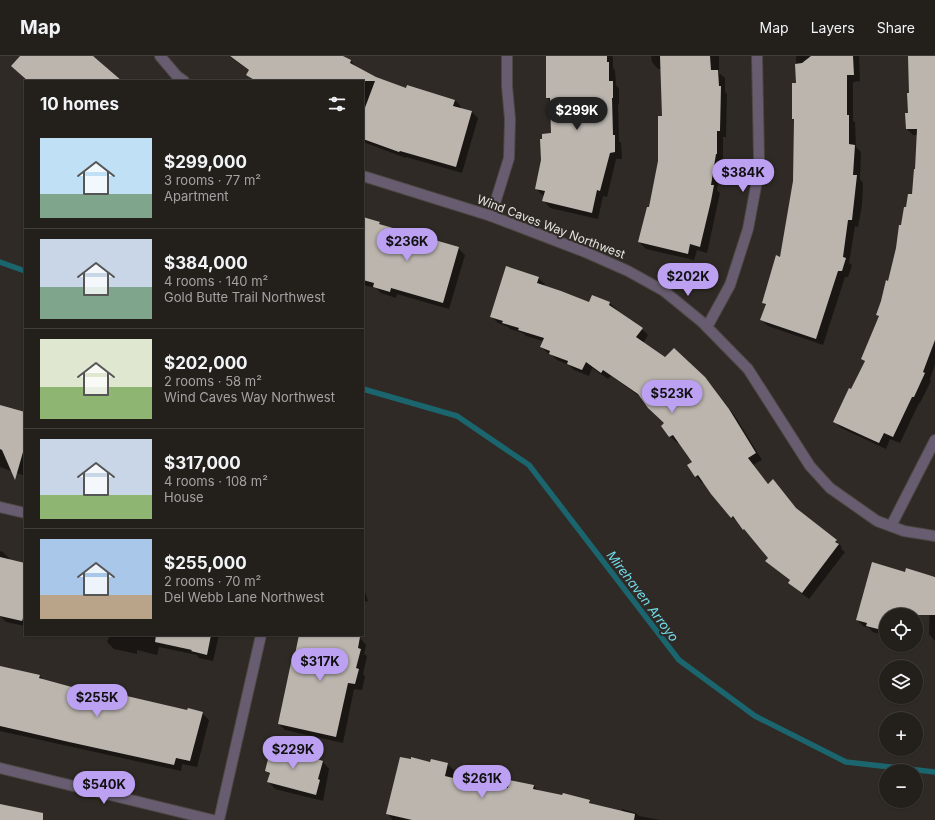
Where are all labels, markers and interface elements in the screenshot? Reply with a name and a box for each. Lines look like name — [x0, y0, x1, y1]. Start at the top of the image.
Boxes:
text: Map — [20, 16, 61, 39]
text: Map — [760, 19, 789, 36]
text: Layers — [811, 19, 855, 36]
text: Share — [877, 19, 915, 36]
icon: filters — [326, 93, 348, 115]
text: 10 homes — [40, 94, 119, 114]
pin: $299K — [549, 97, 605, 131]
text: $299K — [556, 102, 598, 118]
text: $299,000 — [164, 152, 247, 172]
icon: home — [72, 154, 120, 202]
pin: $384K — [715, 159, 771, 193]
text: $384K — [721, 164, 765, 180]
text: 3 rooms · 77 m² — [164, 172, 261, 188]
text: Apartment — [164, 188, 229, 204]
street label: Wind Caves Way Northwest — [475, 191, 628, 262]
pin: $236K — [379, 228, 435, 262]
text: $236K — [386, 233, 428, 249]
text: $384,000 — [164, 253, 248, 273]
icon: home — [72, 255, 120, 303]
pin: $202K — [660, 263, 716, 297]
text: $202K — [666, 268, 710, 284]
text: 4 rooms · 140 m² — [164, 273, 268, 289]
text: Gold Butte Trail Northwest — [164, 289, 325, 305]
text: $202,000 — [164, 353, 248, 373]
icon: home — [72, 355, 120, 403]
text: 2 rooms · 58 m² — [164, 373, 262, 389]
pin: $523K — [644, 380, 700, 414]
text: $523K — [651, 385, 693, 401]
text: Wind Caves Way Northwest — [164, 389, 335, 405]
text: $317,000 — [164, 453, 241, 473]
icon: home — [72, 455, 120, 503]
text: 4 rooms · 108 m² — [164, 473, 268, 489]
text: House — [164, 489, 204, 505]
water label: Mirehaven Arroyo — [604, 547, 682, 645]
text: $255,000 — [164, 553, 247, 573]
icon: home — [72, 555, 120, 603]
text: 2 rooms · 70 m² — [164, 573, 261, 589]
text: Del Webb Lane Northwest — [164, 589, 324, 605]
map controls — [879, 608, 923, 808]
button: locate — [879, 608, 923, 652]
pin: $317K — [292, 648, 348, 682]
text: $317K — [300, 653, 340, 669]
button: layers — [879, 660, 923, 704]
pin: $255K — [69, 684, 125, 718]
text: $255K — [76, 689, 118, 705]
button: + — [879, 712, 923, 756]
pin: $229K — [265, 736, 321, 770]
text: $229K — [272, 741, 314, 757]
button: − — [879, 764, 923, 808]
pin: $261K — [454, 765, 510, 799]
text: $261K — [462, 770, 502, 786]
pin: $540K — [76, 771, 132, 805]
text: $540K — [82, 776, 126, 792]

